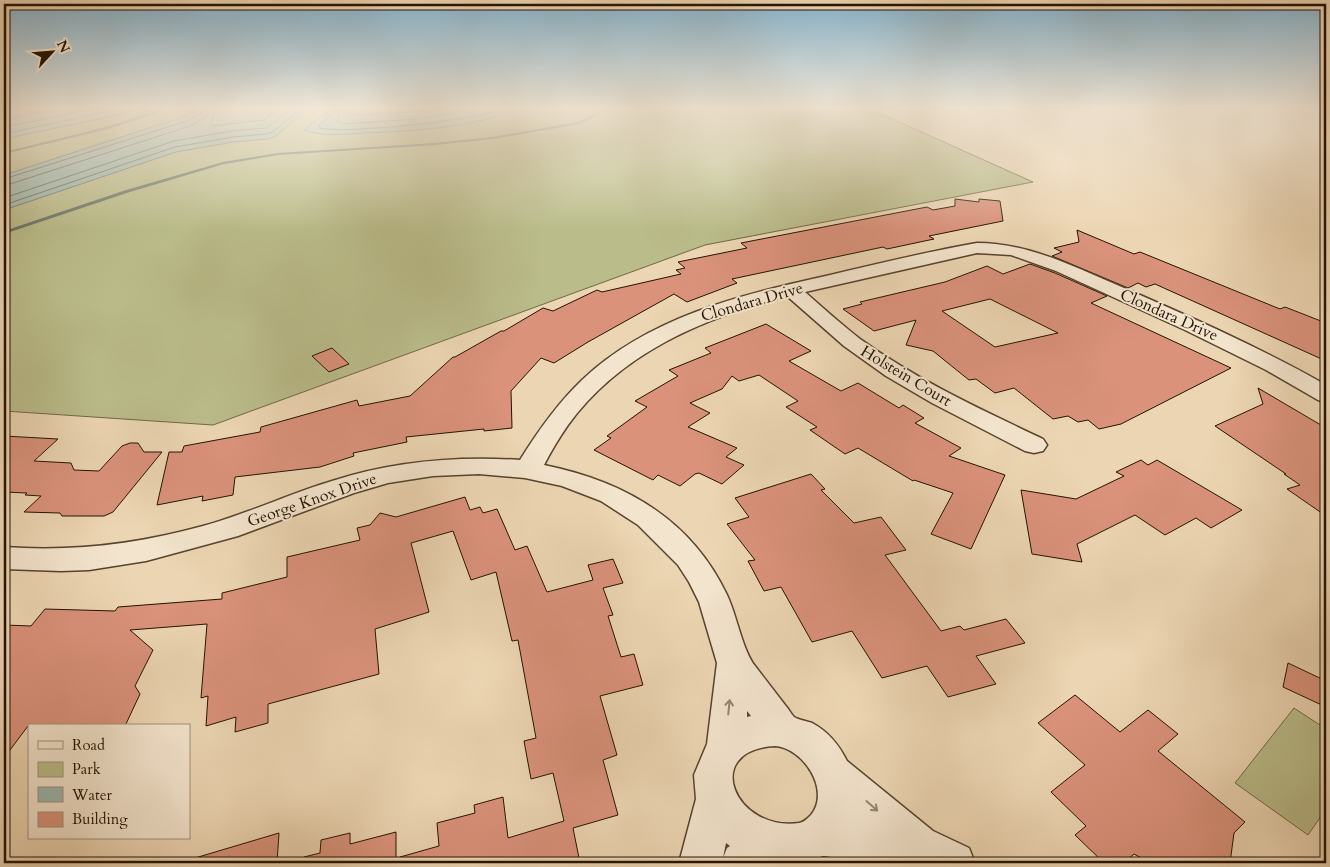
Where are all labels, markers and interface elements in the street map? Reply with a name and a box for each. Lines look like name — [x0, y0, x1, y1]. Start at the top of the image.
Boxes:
north arrow — [28, 28, 78, 78]
text: N — [52, 37, 74, 56]
street label: Clondara Drive — [698, 277, 806, 327]
street label: Clondara Drive — [1116, 284, 1222, 346]
street label: Holstein Court — [857, 340, 955, 412]
street label: George Knox Drive — [244, 468, 380, 532]
one-way arrow — [724, 699, 734, 715]
legend — [28, 724, 190, 840]
text: Road — [72, 735, 105, 755]
text: Park — [72, 759, 101, 779]
text: Water — [71, 785, 113, 805]
one-way arrow — [865, 801, 878, 812]
text: Building — [72, 809, 128, 829]

